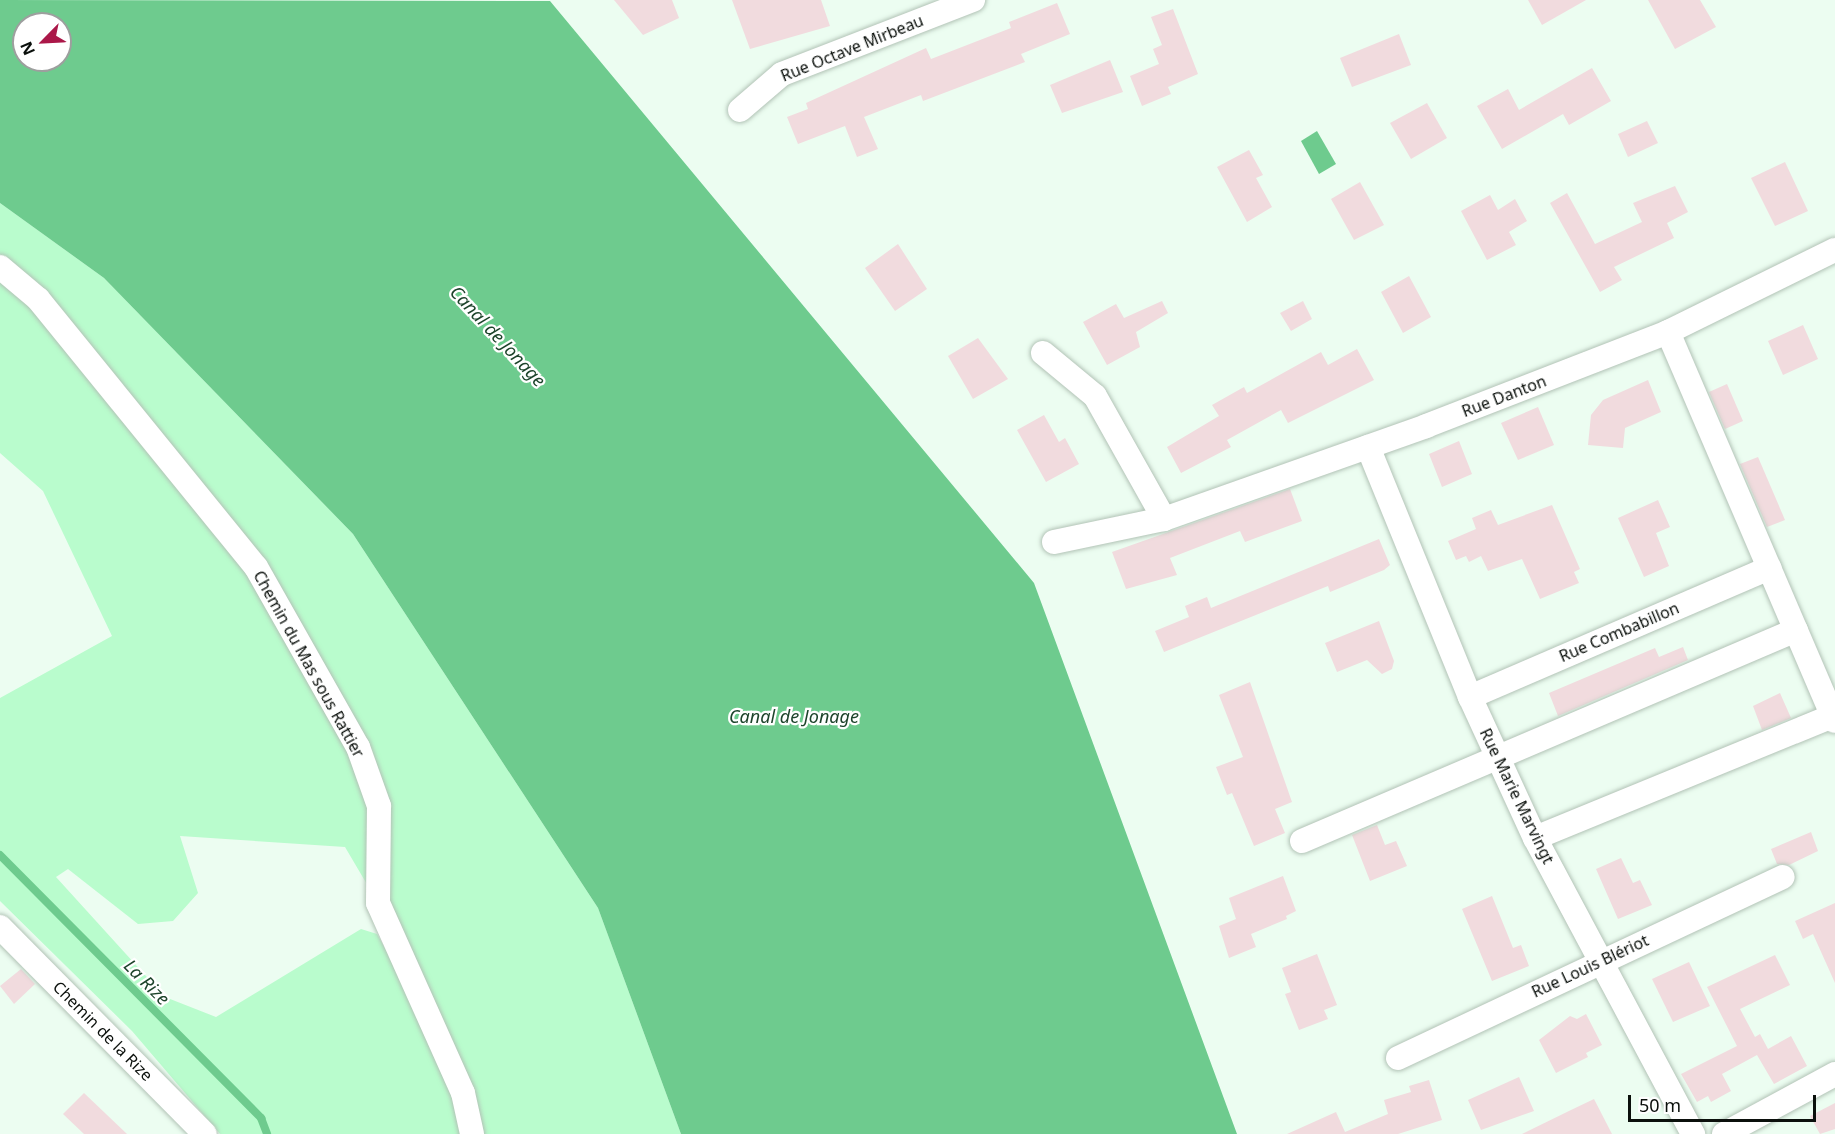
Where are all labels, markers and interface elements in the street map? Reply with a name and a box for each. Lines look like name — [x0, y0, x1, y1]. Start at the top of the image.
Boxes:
street label: Rue Octave Mirbeau — [778, 11, 926, 85]
north arrow — [12, 12, 72, 72]
text: N — [15, 38, 40, 59]
water label: Canal de Jonage — [446, 281, 550, 391]
street label: Rue Danton — [1459, 371, 1549, 421]
street label: Chemin du Mas sous Rattier — [250, 567, 368, 761]
street label: Rue Combabillon — [1556, 598, 1682, 666]
water label: Canal de Jonage — [729, 705, 859, 727]
street label: Rue Marie Marvingt — [1476, 725, 1558, 867]
street label: Rue Louis Blériot — [1529, 931, 1651, 1001]
water label: La Rize — [120, 955, 174, 1009]
street label: Chemin de la Rize — [49, 977, 157, 1085]
scale bar — [1631, 1083, 1818, 1121]
text: 50 m — [1639, 1093, 1681, 1117]

